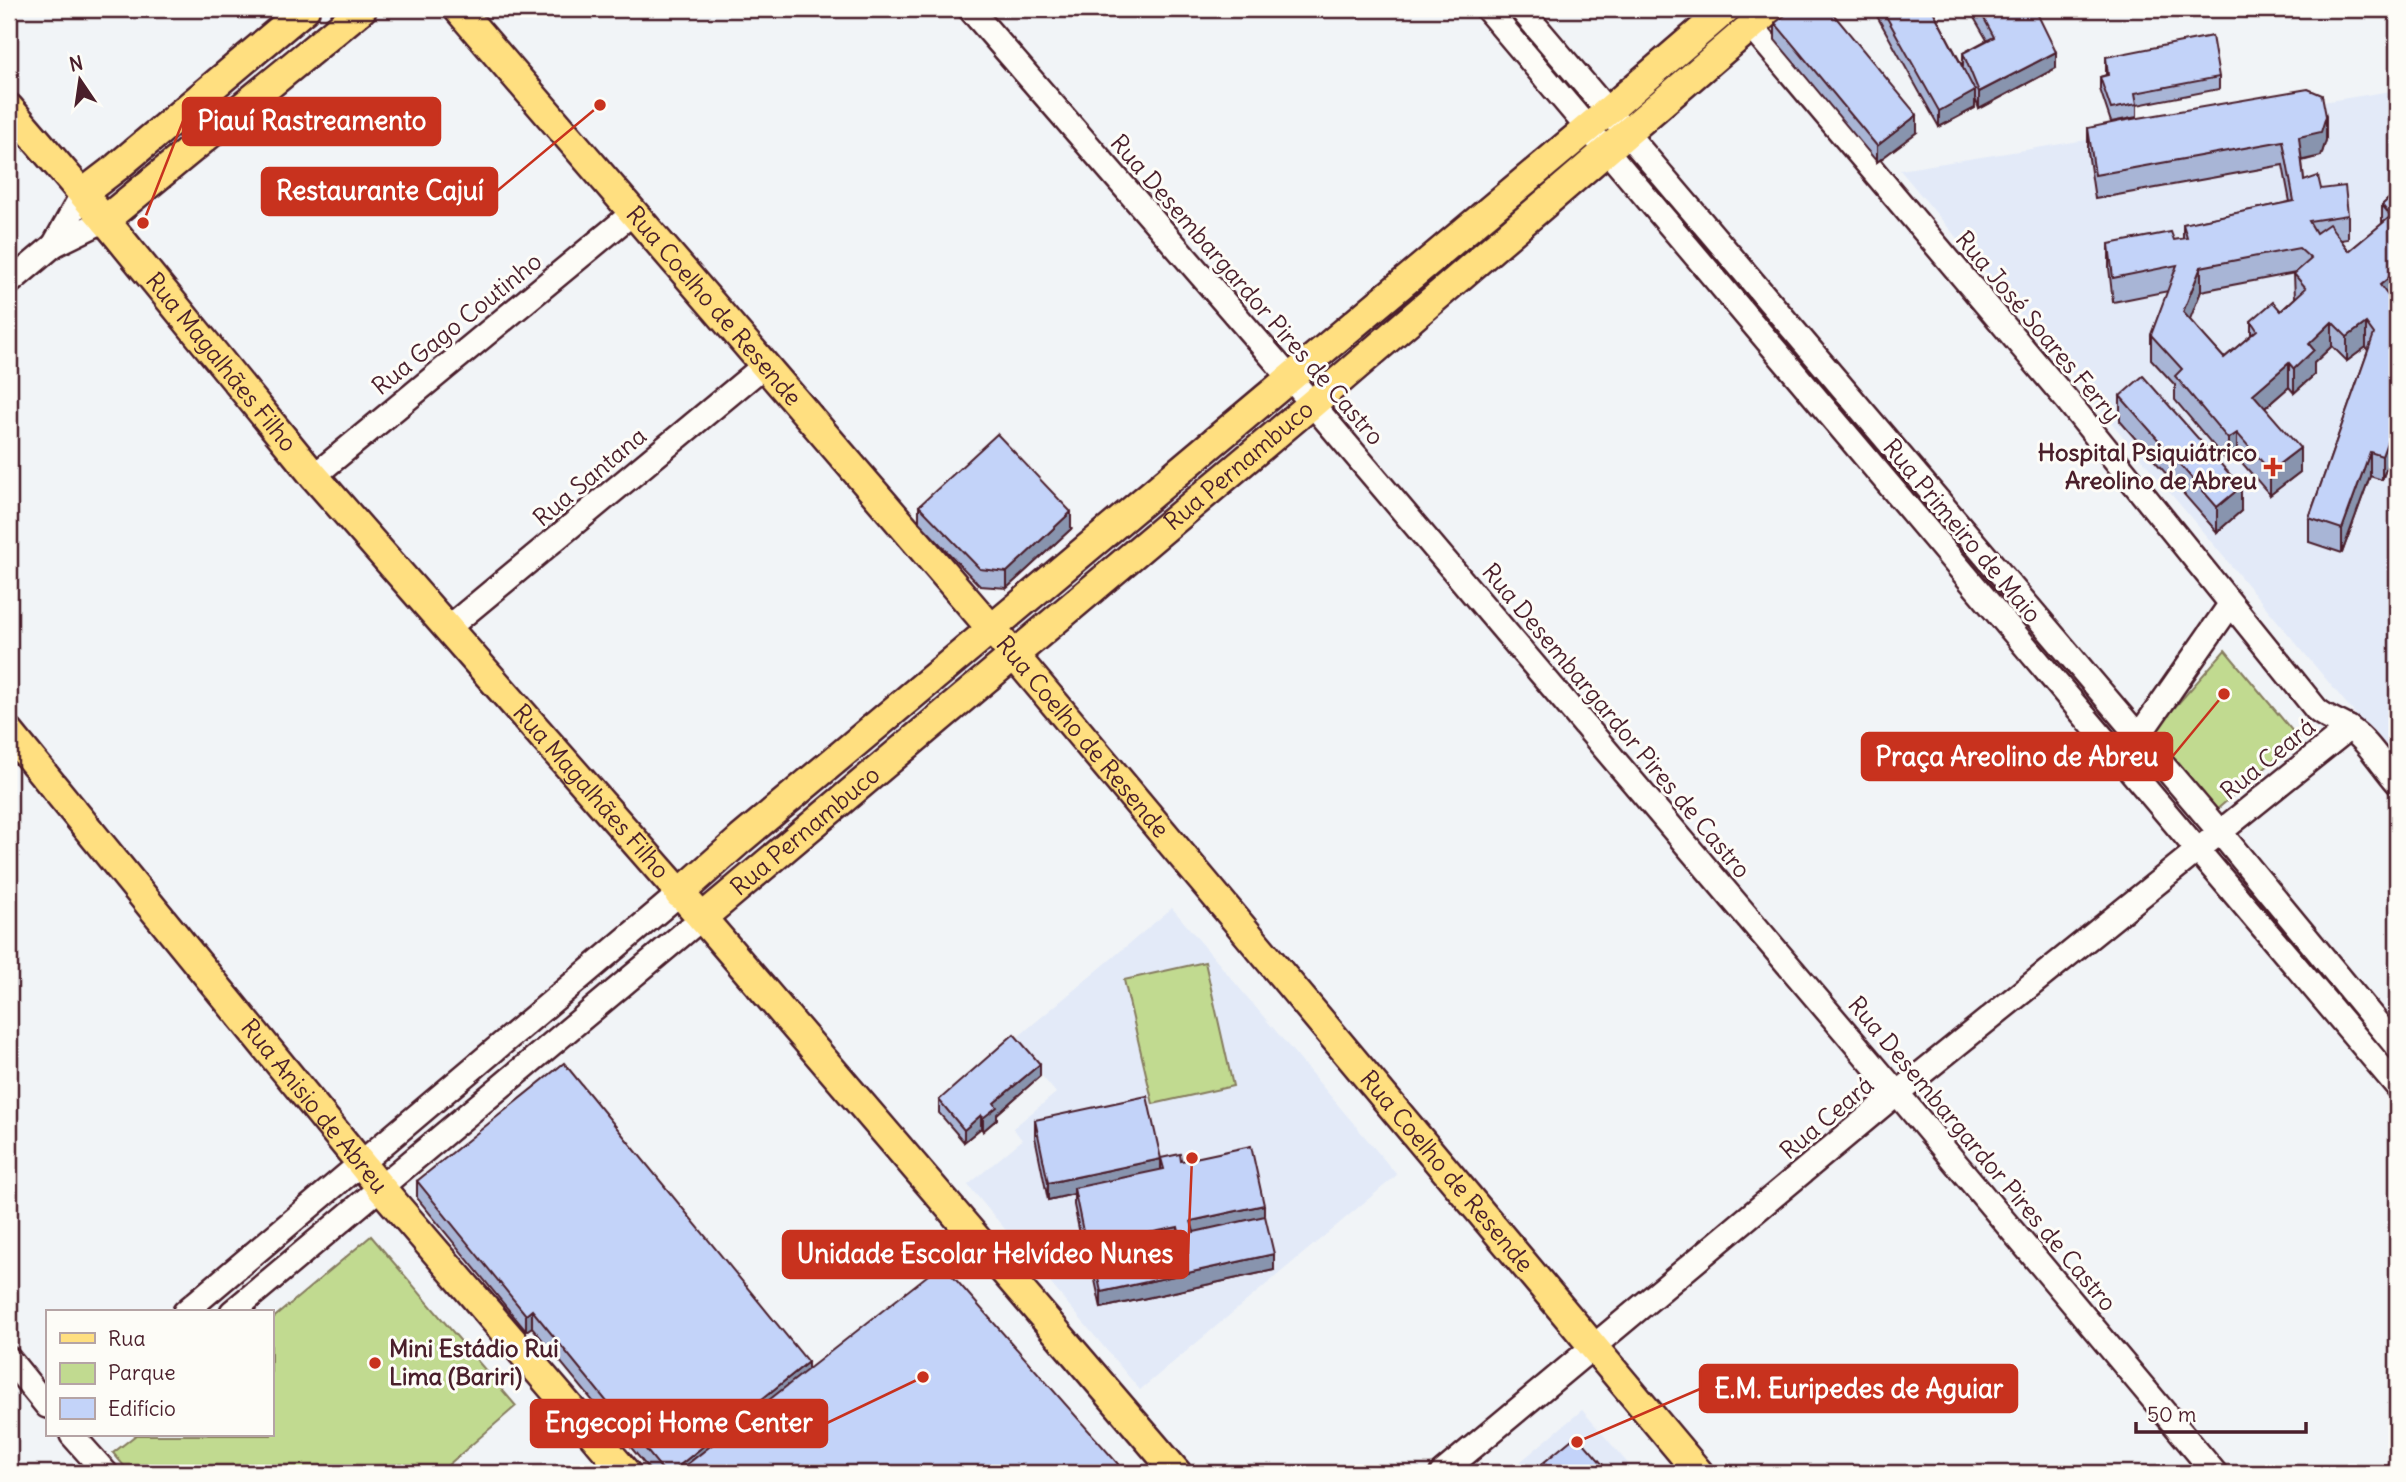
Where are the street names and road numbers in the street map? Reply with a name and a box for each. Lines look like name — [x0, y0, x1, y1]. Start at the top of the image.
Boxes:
street label: Rua Desembargardor Pires de Castro — [1105, 128, 1391, 451]
street label: Rua Coelho de Resende — [620, 199, 809, 412]
street label: Rua José Soares Ferry — [1950, 224, 2128, 428]
street label: Rua Gago Coutinho — [365, 246, 547, 401]
street label: Rua Magalhães Filho — [140, 266, 304, 457]
street label: Rua Pernambuco — [1157, 393, 1319, 536]
street label: Rua Santana — [527, 420, 652, 532]
street label: Rua Primeiro de Maio — [1877, 432, 2048, 628]
street label: Rua Desembargardor Pires de Castro — [1476, 557, 1757, 884]
street label: Rua Coelho de Resende — [990, 629, 1176, 843]
street label: Rua Magalhães Filho — [507, 697, 677, 885]
street label: Rua Ceará — [2214, 711, 2321, 806]
street label: Rua Pernambuco — [724, 759, 885, 902]
street label: Rua Desembargardor Pires de Castro — [1842, 990, 2123, 1317]
street label: Rua Anisio de Abreu — [235, 1012, 395, 1199]
street label: Rua Coelho de Resende — [1354, 1064, 1540, 1278]
street label: Rua Ceará — [1773, 1069, 1879, 1165]

